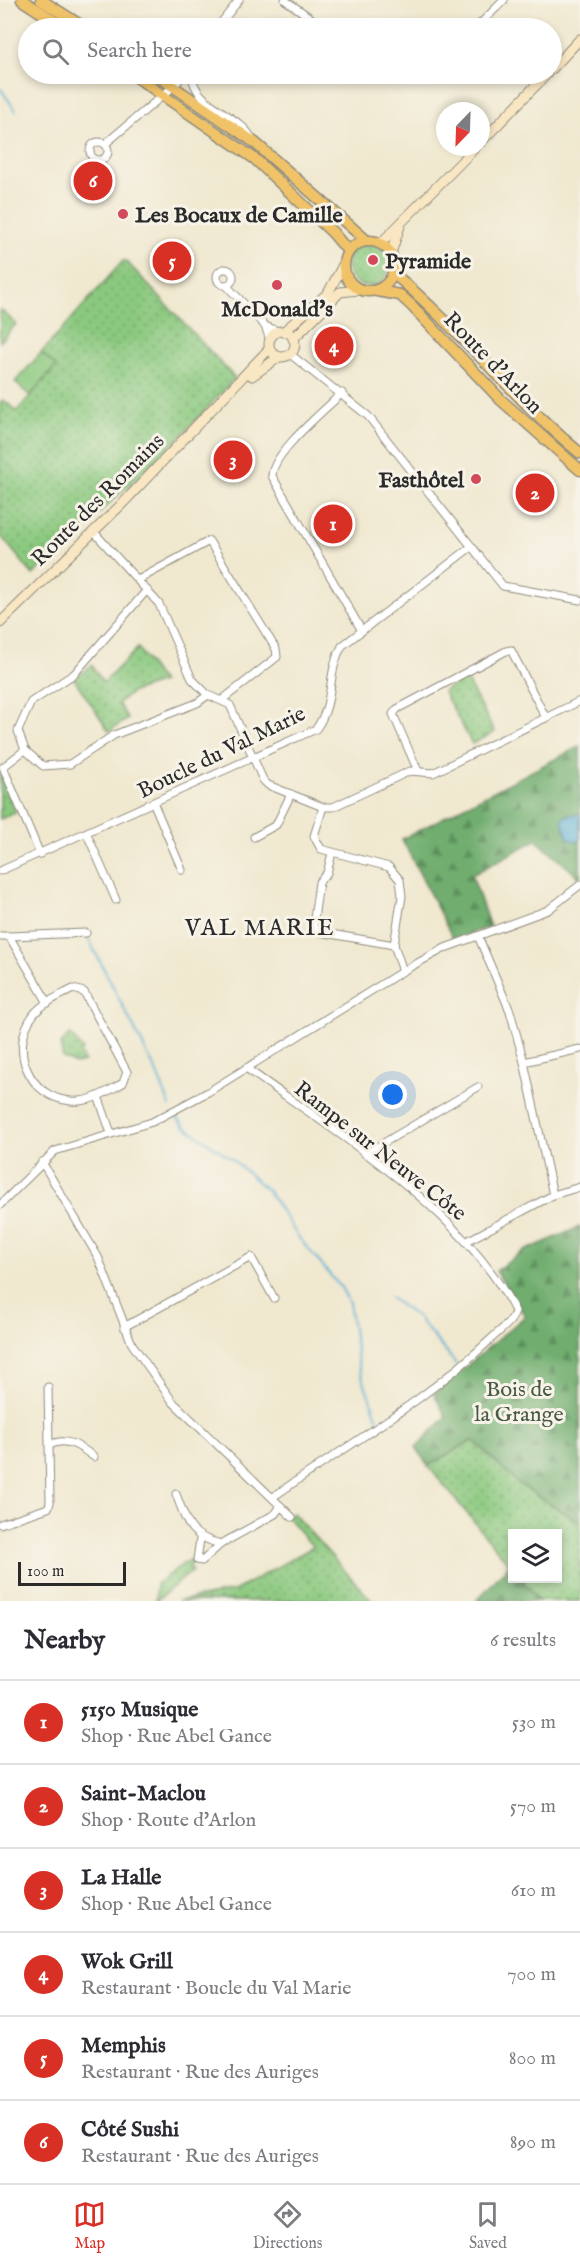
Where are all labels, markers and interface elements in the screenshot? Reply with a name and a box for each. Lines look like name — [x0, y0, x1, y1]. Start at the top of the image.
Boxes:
search box — [18, 18, 562, 84]
icon: search — [39, 35, 72, 68]
text: Search here — [87, 37, 192, 65]
north arrow — [436, 102, 490, 156]
pin: 6 — [74, 158, 112, 204]
place label: Les Bocaux de Camille — [135, 202, 343, 230]
marker: Les Bocaux de Camille — [116, 207, 130, 221]
pin: 5 — [152, 238, 192, 284]
place label: Pyramide — [385, 248, 471, 276]
marker: Pyramide — [366, 253, 380, 267]
marker: McDonald's — [270, 278, 284, 292]
place label: McDonald's — [221, 296, 333, 324]
street label: Route d'Arlon — [437, 306, 548, 421]
pin: 4 — [314, 324, 354, 368]
street label: Route des Romains — [26, 428, 171, 573]
pin: 3 — [214, 438, 252, 482]
place label: Fasthôtel — [378, 467, 465, 495]
pin: 2 — [516, 470, 554, 516]
marker: Fasthôtel — [469, 472, 483, 486]
pin: 1 — [314, 502, 352, 546]
street label: Boucle du Val Marie — [133, 700, 310, 806]
district label: VAL MARIE — [184, 913, 335, 944]
street label: Rampe sur Neuve Côte — [288, 1075, 472, 1228]
your location — [378, 1080, 407, 1109]
park label: Bois de la Grange — [474, 1376, 564, 1429]
map controls — [508, 1529, 562, 1583]
button: layers — [508, 1529, 562, 1583]
scale bar — [18, 1559, 126, 1586]
text: 100 m — [27, 1562, 64, 1582]
text: Nearby — [24, 1624, 105, 1657]
text: 6 results — [490, 1628, 556, 1653]
text: 5150 Musique — [81, 1696, 198, 1724]
text: 1 — [40, 1710, 47, 1735]
text: 530 m — [512, 1710, 556, 1735]
text: Shop · Rue Abel Gance — [81, 1724, 272, 1749]
text: Saint-Maclou — [81, 1780, 206, 1808]
text: 2 — [39, 1794, 48, 1819]
text: 570 m — [510, 1794, 556, 1819]
text: Shop · Route d'Arlon — [81, 1808, 256, 1833]
text: La Halle — [81, 1864, 161, 1892]
text: 3 — [40, 1878, 47, 1903]
text: 610 m — [511, 1878, 556, 1903]
text: Shop · Rue Abel Gance — [81, 1892, 272, 1917]
text: Wok Grill — [81, 1948, 173, 1976]
text: 4 — [39, 1962, 48, 1987]
text: 700 m — [507, 1962, 556, 1987]
text: Restaurant · Boucle du Val Marie — [81, 1976, 352, 2001]
text: Memphis — [81, 2032, 166, 2060]
text: 5 — [40, 2046, 47, 2071]
text: 800 m — [509, 2046, 556, 2071]
text: Restaurant · Rue des Auriges — [81, 2060, 319, 2085]
text: Côté Sushi — [81, 2116, 179, 2144]
text: 6 — [39, 2130, 48, 2155]
text: 890 m — [510, 2130, 556, 2155]
text: Restaurant · Rue des Auriges — [81, 2144, 319, 2169]
tab: Map — [73, 2198, 106, 2254]
tab: Directions — [253, 2198, 322, 2254]
tab: Saved — [469, 2198, 507, 2254]

